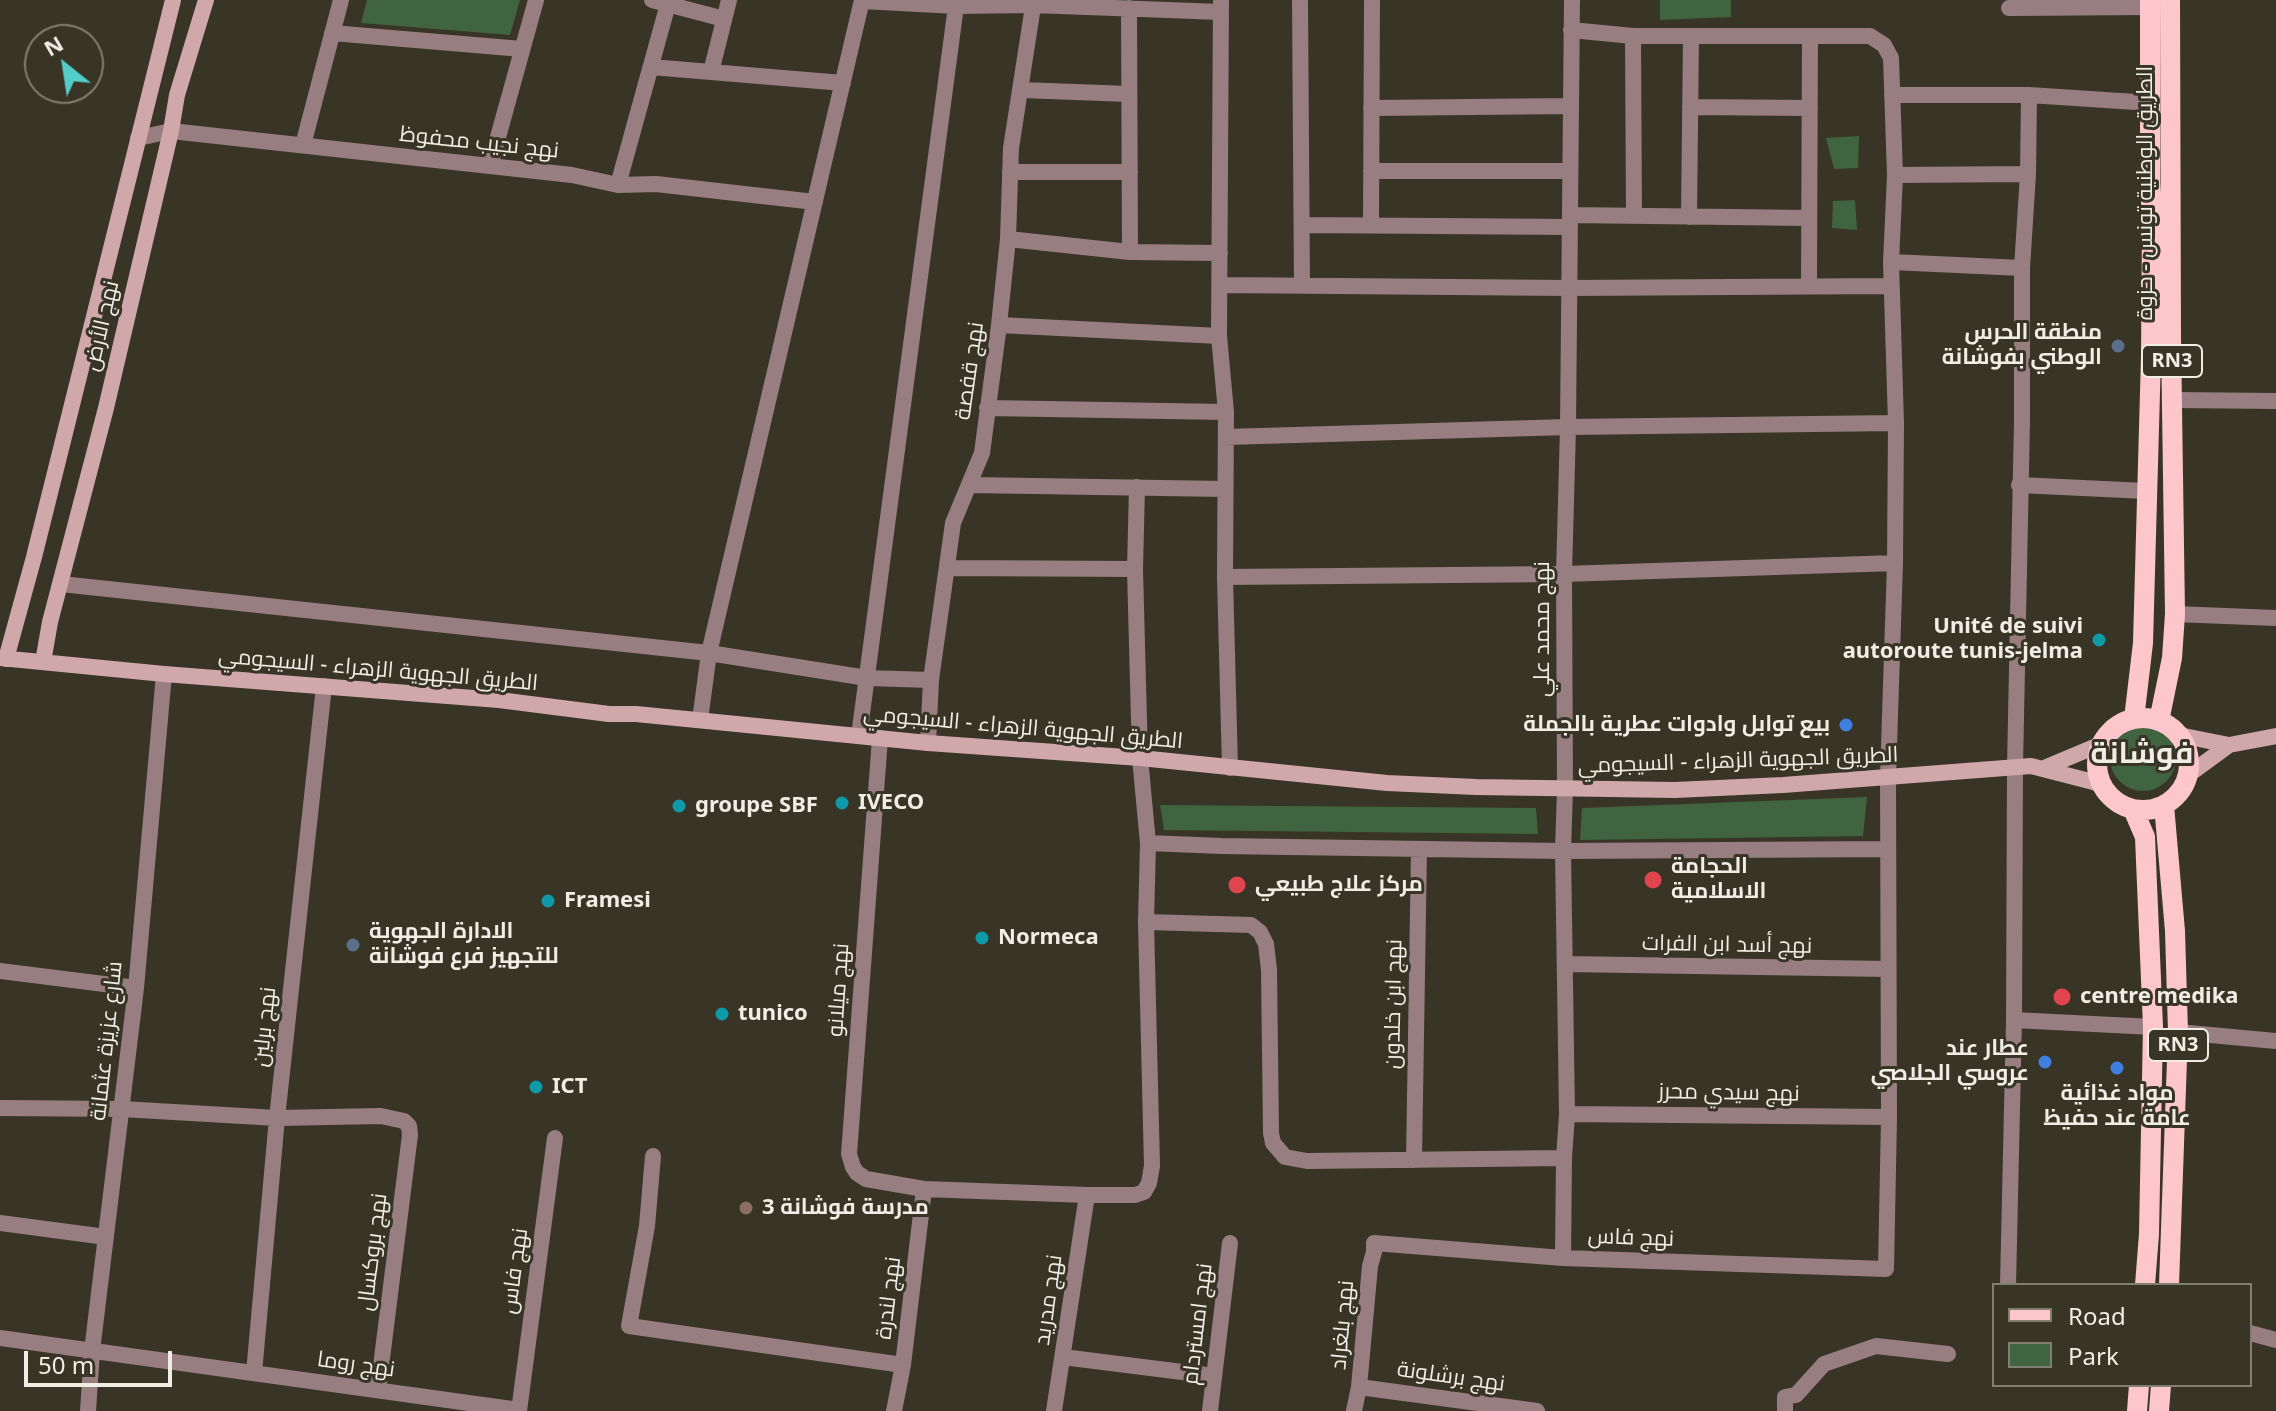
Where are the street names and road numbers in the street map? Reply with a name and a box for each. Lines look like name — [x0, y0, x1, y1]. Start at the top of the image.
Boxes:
street label: الطريق الوطنية تونس - حزوة — [2133, 66, 2159, 320]
street label: نهج نجيب محفوظ — [398, 121, 560, 165]
street label: نهج الأرض — [79, 278, 125, 374]
street label: نهج قفصة — [950, 320, 990, 422]
road number: RN3 — [2142, 345, 2202, 377]
street label: نهج محمد علي — [1530, 561, 1556, 697]
street label: الطريق الجهوية الزهراء - السيجومي — [217, 643, 539, 697]
street label: الطريق الجهوية الزهراء - السيجومي — [862, 701, 1184, 755]
street label: الطريق الجهوية الزهراء - السيجومي — [1577, 742, 1899, 780]
street label: نهج أسد ابن الفرات — [1642, 930, 1812, 960]
street label: نهج ابن خلدون — [1380, 939, 1408, 1069]
street label: نهج ميلانو — [823, 942, 855, 1038]
street label: شارع عزيزة عثمانة — [86, 960, 128, 1122]
street label: نهج برلين — [248, 986, 282, 1068]
road number: RN3 — [2148, 1029, 2208, 1061]
street label: نهج سيدي محرز — [1658, 1079, 1800, 1107]
street label: نهج بروكسال — [353, 1192, 393, 1312]
street label: نهج فاس — [1587, 1223, 1675, 1253]
street label: نهج فاس — [496, 1226, 534, 1316]
street label: نهج مدريد — [1030, 1253, 1068, 1347]
street label: نهج لندرة — [871, 1255, 907, 1341]
street label: نهج امستردام — [1177, 1262, 1219, 1386]
street label: نهج بلغراد — [1326, 1279, 1360, 1371]
street label: نهج روما — [315, 1346, 397, 1384]
street label: نهج برشلونة — [1395, 1356, 1507, 1398]

